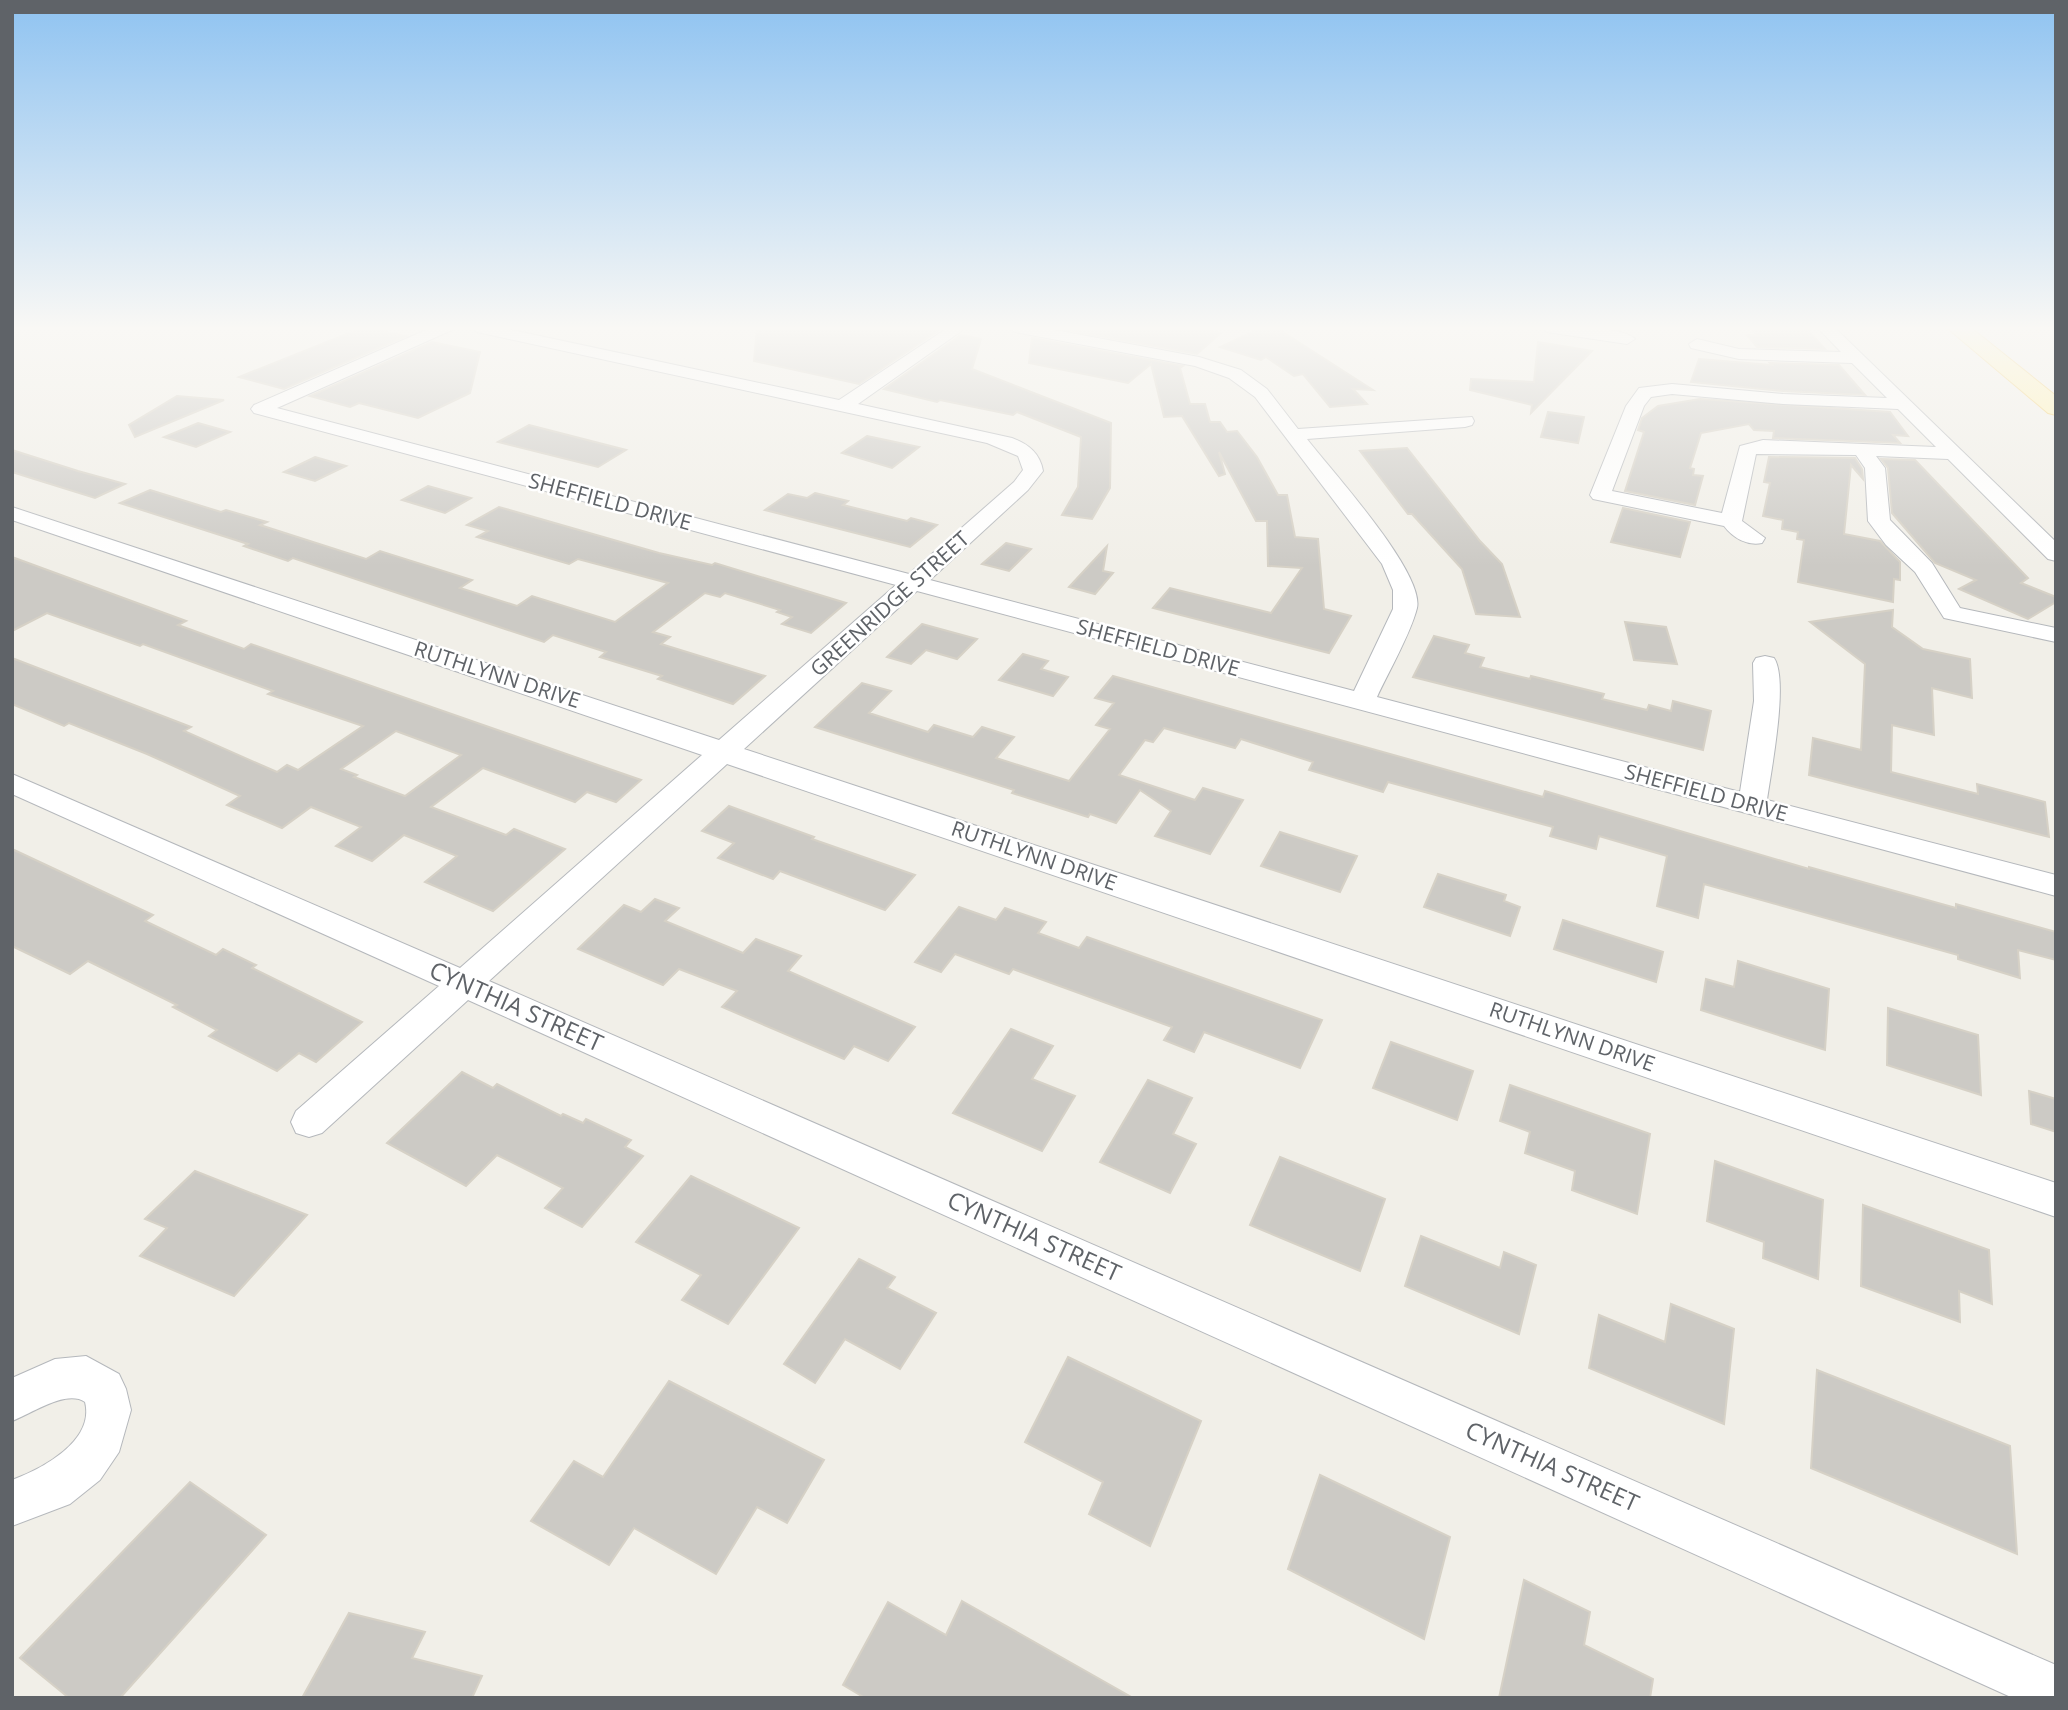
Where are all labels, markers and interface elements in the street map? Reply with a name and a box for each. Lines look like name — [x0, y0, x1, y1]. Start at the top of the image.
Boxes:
street label: SHEFFIELD DRIVE — [526, 466, 695, 536]
street label: GREENRIDGE STREET — [804, 524, 975, 682]
street label: SHEFFIELD DRIVE — [1074, 612, 1243, 682]
street label: RUTHLYNN DRIVE — [411, 634, 584, 714]
street label: SHEFFIELD DRIVE — [1622, 757, 1791, 827]
street label: RUTHLYNN DRIVE — [948, 814, 1121, 897]
street label: CYNTHIA STREET — [425, 953, 609, 1059]
street label: RUTHLYNN DRIVE — [1486, 995, 1659, 1078]
street label: CYNTHIA STREET — [943, 1183, 1127, 1289]
street label: CYNTHIA STREET — [1461, 1413, 1645, 1519]

